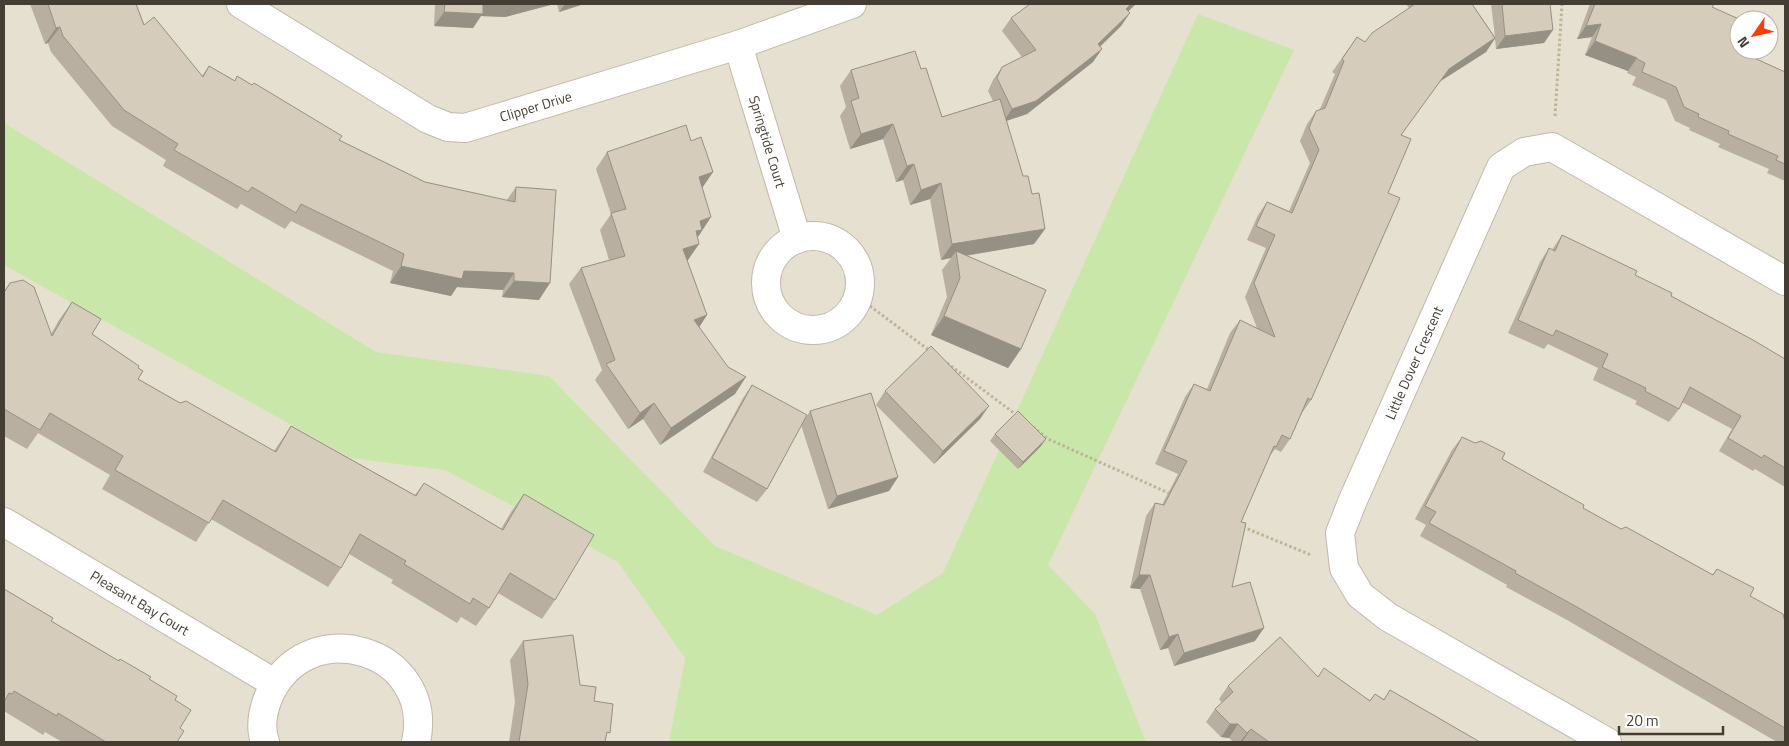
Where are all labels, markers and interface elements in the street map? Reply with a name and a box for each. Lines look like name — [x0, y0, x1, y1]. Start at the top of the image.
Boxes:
north arrow — [1729, 10, 1779, 60]
text: N — [1731, 33, 1754, 52]
street label: Clipper Drive — [497, 85, 574, 127]
street label: Springtide Court — [744, 93, 792, 190]
street label: Little Dover Crescent — [1379, 302, 1448, 423]
street label: Pleasant Bay Court — [86, 565, 194, 640]
scale bar — [1619, 704, 1723, 736]
text: 20 m — [1626, 709, 1659, 732]

